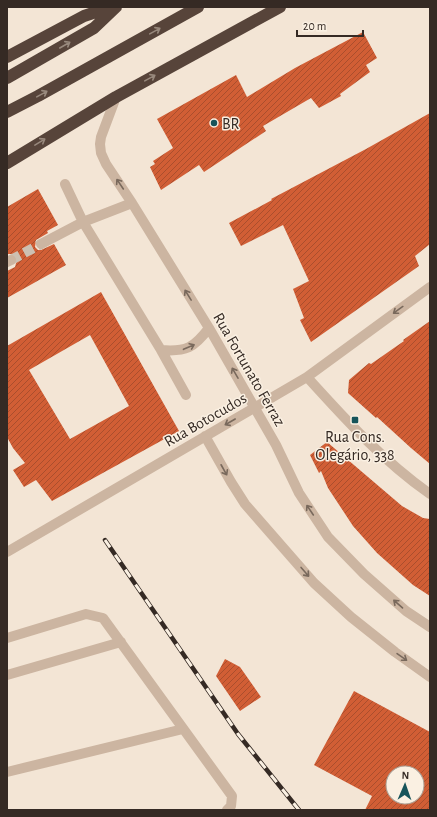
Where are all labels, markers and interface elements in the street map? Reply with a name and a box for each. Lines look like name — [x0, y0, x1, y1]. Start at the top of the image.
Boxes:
scale bar — [297, 12, 363, 38]
text: 20 m — [303, 20, 326, 32]
one-way arrow — [149, 27, 161, 34]
one-way arrow — [59, 40, 71, 48]
one-way arrow — [144, 74, 156, 81]
one-way arrow — [36, 90, 48, 98]
place label: BR — [222, 116, 240, 132]
marker: BR — [209, 118, 219, 128]
one-way arrow — [34, 138, 46, 146]
one-way arrow — [116, 179, 124, 190]
one-way arrow — [184, 289, 192, 301]
one-way arrow — [393, 306, 404, 314]
street label: Rua Fortunato Ferraz — [210, 310, 288, 429]
one-way arrow — [182, 343, 194, 350]
one-way arrow — [231, 367, 239, 379]
street label: Rua Botocudos — [162, 390, 249, 450]
marker: Rua Cons. Olegário, 338 — [350, 415, 360, 425]
one-way arrow — [224, 418, 236, 426]
place label: Rua Cons. Olegário, 338 — [315, 429, 395, 463]
one-way arrow — [221, 464, 229, 476]
one-way arrow — [306, 505, 314, 516]
one-way arrow — [300, 567, 309, 577]
one-way arrow — [393, 600, 404, 609]
one-way arrow — [397, 653, 408, 661]
north arrow — [385, 765, 425, 805]
text: N — [401, 770, 409, 781]

